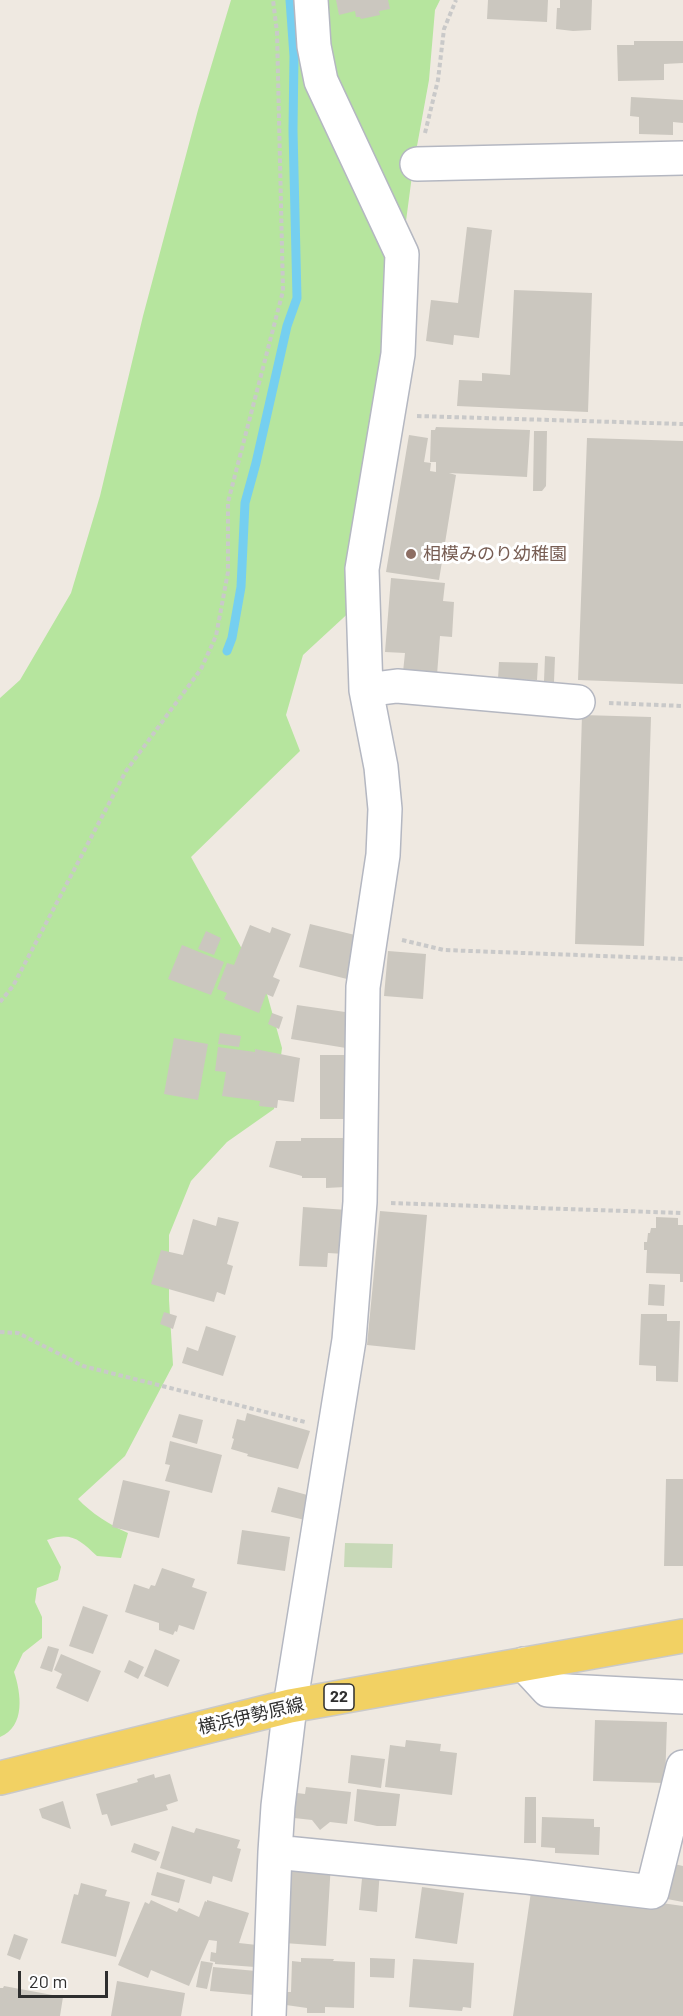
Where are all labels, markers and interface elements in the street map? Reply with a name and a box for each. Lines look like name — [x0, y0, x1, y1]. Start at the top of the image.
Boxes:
place label: 相模みのり幼稚園 — [423, 543, 567, 565]
marker: 相模みのり幼稚園 — [404, 547, 418, 561]
road number: 22 — [324, 1684, 354, 1710]
street label: 横浜伊勢原線 — [196, 1693, 306, 1739]
scale bar — [21, 1959, 111, 1997]
text: 20 m — [29, 1970, 67, 1992]

